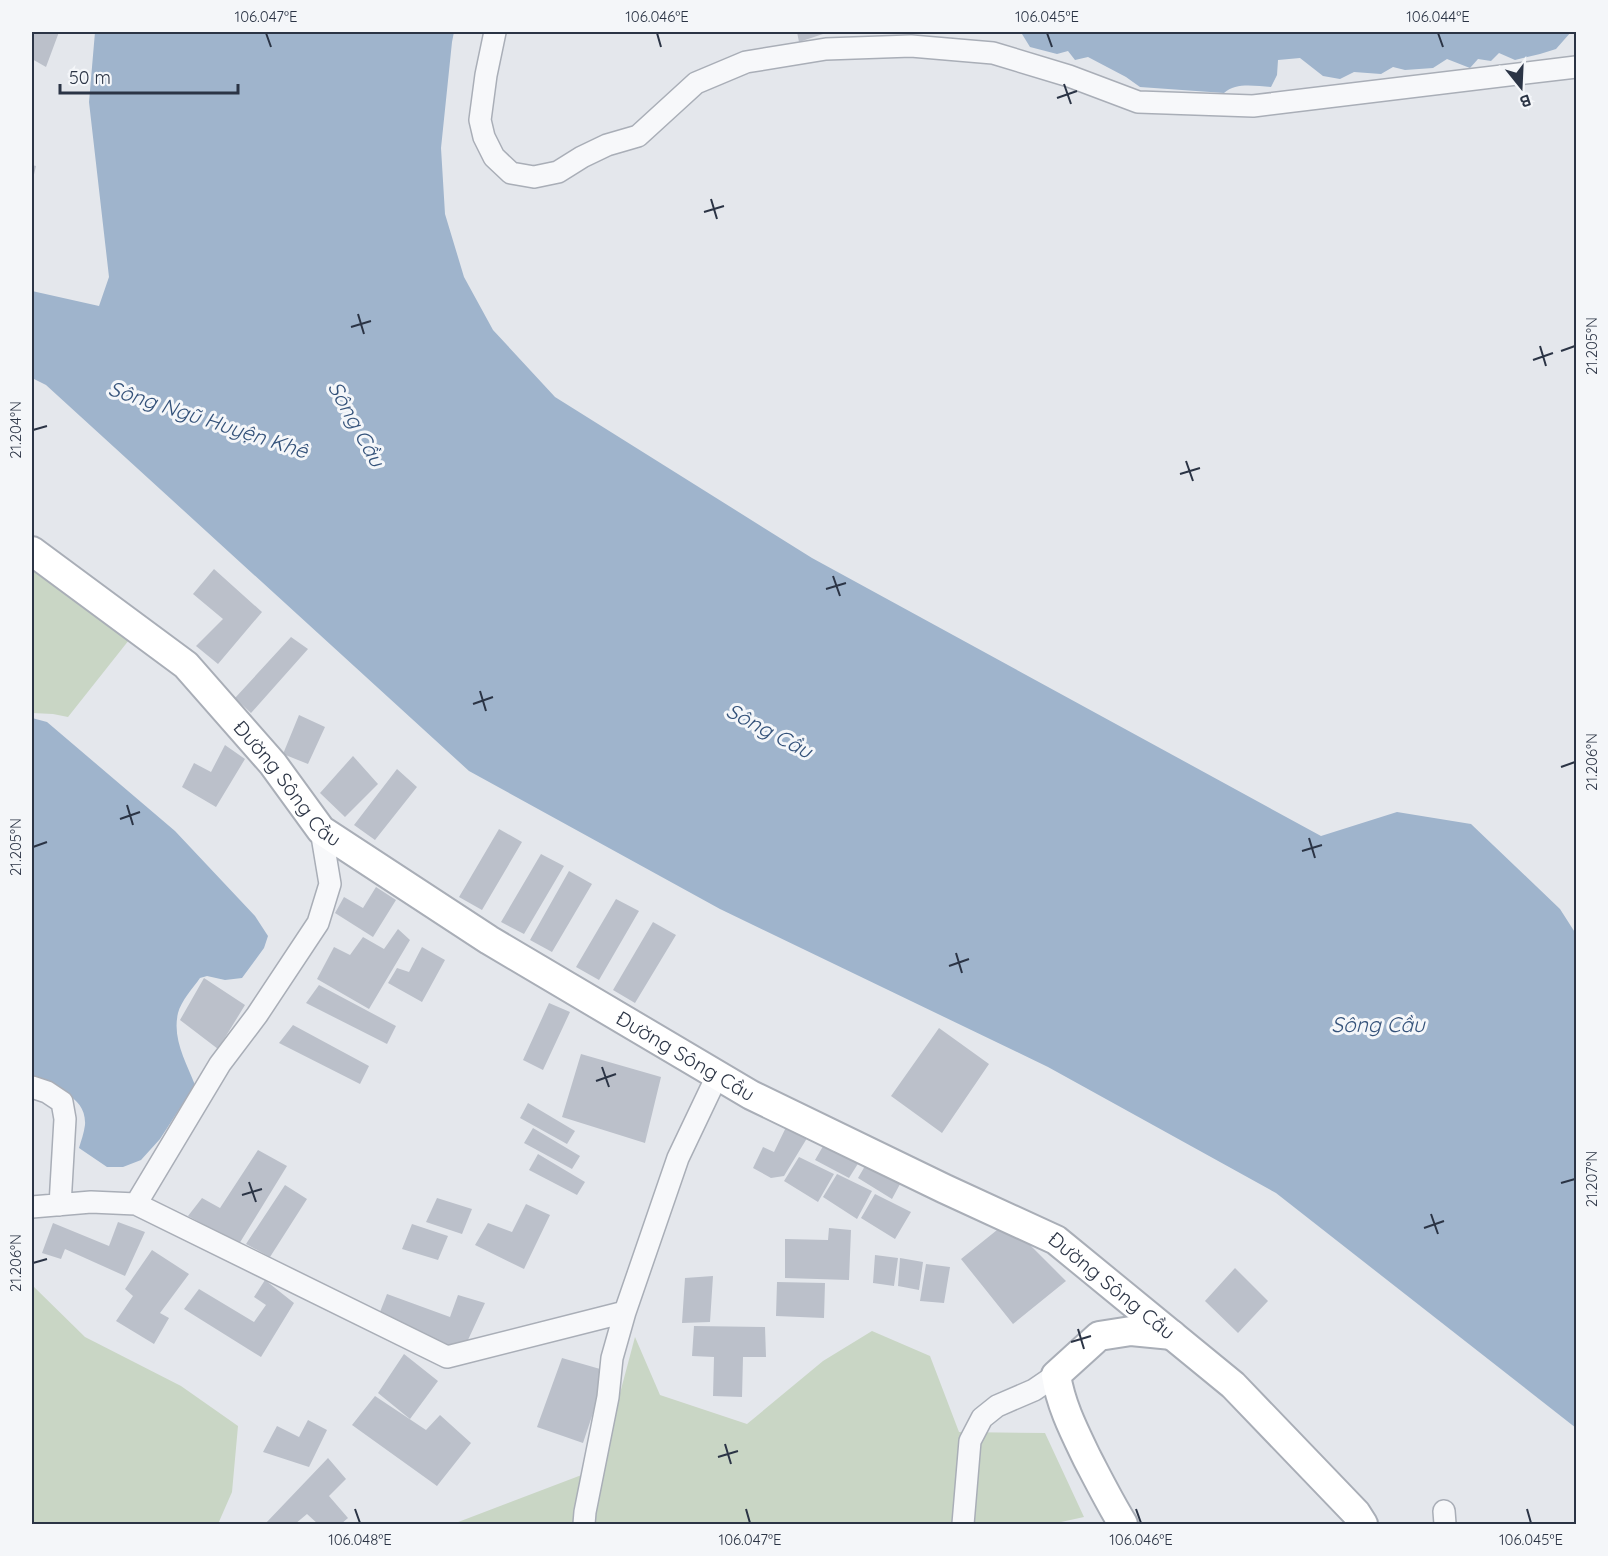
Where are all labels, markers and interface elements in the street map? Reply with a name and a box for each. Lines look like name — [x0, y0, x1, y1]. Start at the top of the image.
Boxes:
text: 106.047°E — [235, 7, 297, 26]
text: 106.046°E — [625, 7, 689, 26]
text: 106.045°E — [1015, 7, 1079, 26]
text: 106.044°E — [1406, 7, 1470, 26]
scale bar — [60, 57, 238, 95]
north arrow — [1491, 57, 1551, 117]
text: 50 m — [69, 66, 111, 89]
text: B — [1518, 90, 1534, 112]
text: 21.205°N — [1582, 317, 1601, 375]
water label: Sông Ngũ Huyện Khê — [105, 375, 312, 464]
water label: Sông Cầu — [323, 376, 391, 472]
text: 21.204°N — [6, 401, 25, 459]
water label: Sông Cầu — [722, 697, 818, 764]
street label: Đường Sông Cầu — [229, 715, 346, 852]
text: 21.206°N — [1582, 733, 1601, 791]
text: 21.205°N — [6, 818, 25, 876]
street label: Đường Sông Cầu — [612, 1005, 759, 1106]
water label: Sông Cầu — [1331, 1011, 1426, 1037]
text: 21.207°N — [1582, 1151, 1601, 1207]
street label: Đường Sông Cầu — [1044, 1226, 1181, 1345]
text: 21.206°N — [6, 1234, 25, 1292]
text: 106.048°E — [328, 1530, 392, 1549]
text: 106.047°E — [719, 1530, 781, 1549]
text: 106.046°E — [1109, 1530, 1173, 1549]
text: 106.045°E — [1499, 1530, 1563, 1549]

